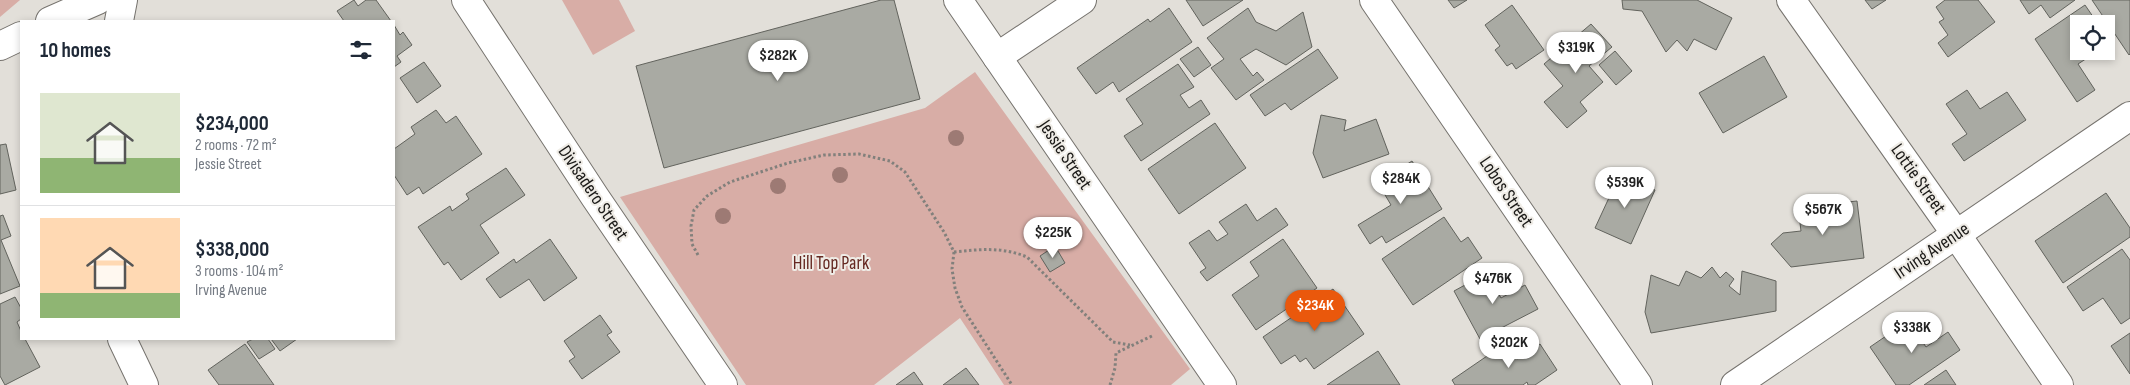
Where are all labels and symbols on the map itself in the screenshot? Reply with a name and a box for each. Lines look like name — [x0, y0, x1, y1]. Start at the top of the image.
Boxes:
pin: $319K — [1541, 32, 1611, 74]
pin: $282K — [743, 39, 813, 82]
street label: Jessie Street — [1033, 115, 1097, 194]
street label: Lottie Street — [1885, 139, 1951, 219]
street label: Divisadero Street — [553, 141, 633, 245]
street label: Lobos Street — [1474, 152, 1538, 232]
pin: $284K — [1366, 162, 1436, 205]
pin: $539K — [1590, 166, 1660, 209]
pin: $567K — [1788, 194, 1858, 236]
pin: $225K — [1018, 216, 1088, 259]
street label: Irving Avenue — [1890, 218, 1974, 284]
park label: Hill Top Park — [793, 252, 870, 275]
pin: $476K — [1458, 262, 1528, 305]
pin: $234K — [1280, 290, 1350, 332]
pin: $338K — [1877, 312, 1947, 354]
pin: $202K — [1474, 326, 1544, 369]

